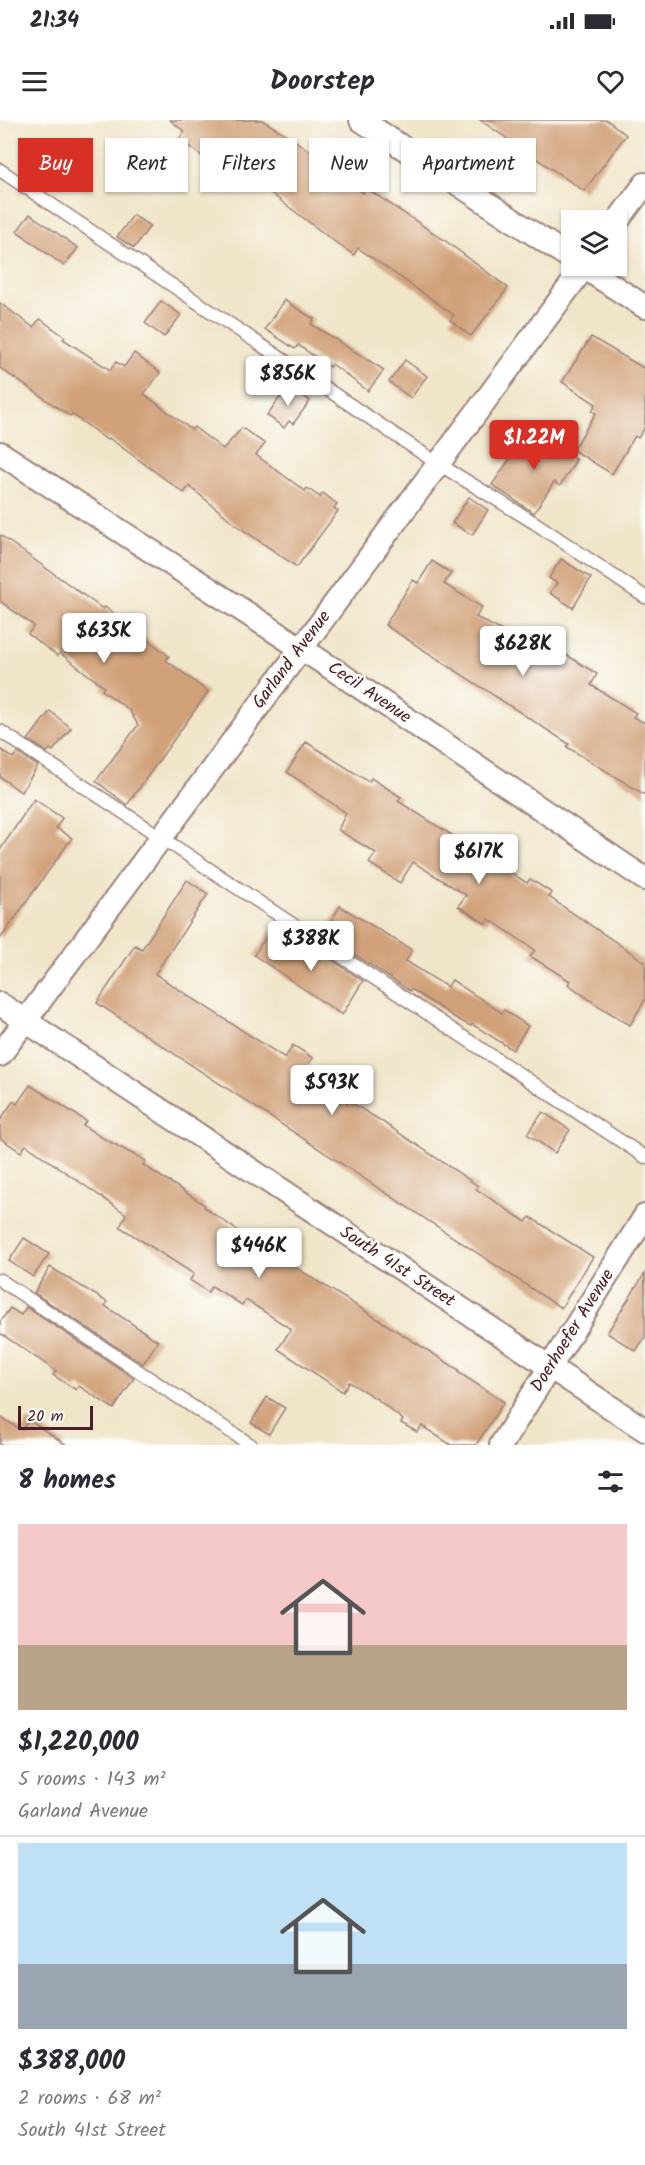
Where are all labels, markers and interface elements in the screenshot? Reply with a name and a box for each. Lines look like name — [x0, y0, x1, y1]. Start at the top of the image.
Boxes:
text: 21:34 — [30, 4, 79, 39]
text: Doorstep — [270, 60, 375, 103]
icon: menu — [18, 65, 51, 98]
icon: heart — [594, 65, 627, 98]
chip: Buy — [18, 138, 93, 192]
chip: Rent — [105, 138, 188, 192]
chip: Filters — [200, 138, 297, 192]
chip: New — [309, 138, 389, 192]
chip: Apartment — [401, 138, 536, 192]
map controls — [561, 210, 627, 276]
button: layers — [561, 210, 627, 276]
pin: $856K — [246, 356, 330, 407]
text: $856K — [260, 359, 316, 391]
pin: $1.22M — [485, 420, 583, 471]
text: $1.22M — [503, 423, 565, 455]
street label: Garland Avenue — [245, 605, 339, 715]
pin: $635K — [62, 613, 146, 664]
text: $635K — [76, 616, 132, 648]
pin: $628K — [481, 626, 565, 677]
text: $628K — [494, 629, 552, 661]
street label: Cecil Avenue — [321, 654, 417, 732]
pin: $617K — [437, 834, 521, 885]
text: $617K — [454, 837, 504, 869]
pin: $388K — [269, 921, 353, 972]
text: $388K — [282, 924, 340, 956]
pin: $593K — [290, 1065, 374, 1116]
text: $593K — [304, 1068, 360, 1100]
street label: South 41st Street — [333, 1219, 462, 1316]
pin: $446K — [217, 1228, 301, 1279]
text: $446K — [231, 1231, 287, 1263]
street label: Doerhoefer Avenue — [523, 1264, 623, 1398]
scale bar — [18, 1403, 93, 1430]
text: 20 m — [27, 1404, 63, 1429]
text: 8 homes — [18, 1460, 116, 1502]
icon: filters — [594, 1465, 627, 1498]
icon: home — [269, 1563, 377, 1671]
text: $1,220,000 — [18, 1722, 139, 1764]
text: 5 rooms · 143 m² — [18, 1764, 166, 1796]
text: Garland Avenue — [18, 1796, 148, 1828]
icon: home — [269, 1882, 377, 1990]
text: $388,000 — [18, 2041, 125, 2083]
text: 2 rooms · 68 m² — [18, 2083, 161, 2115]
text: South 41st Street — [18, 2115, 166, 2147]

